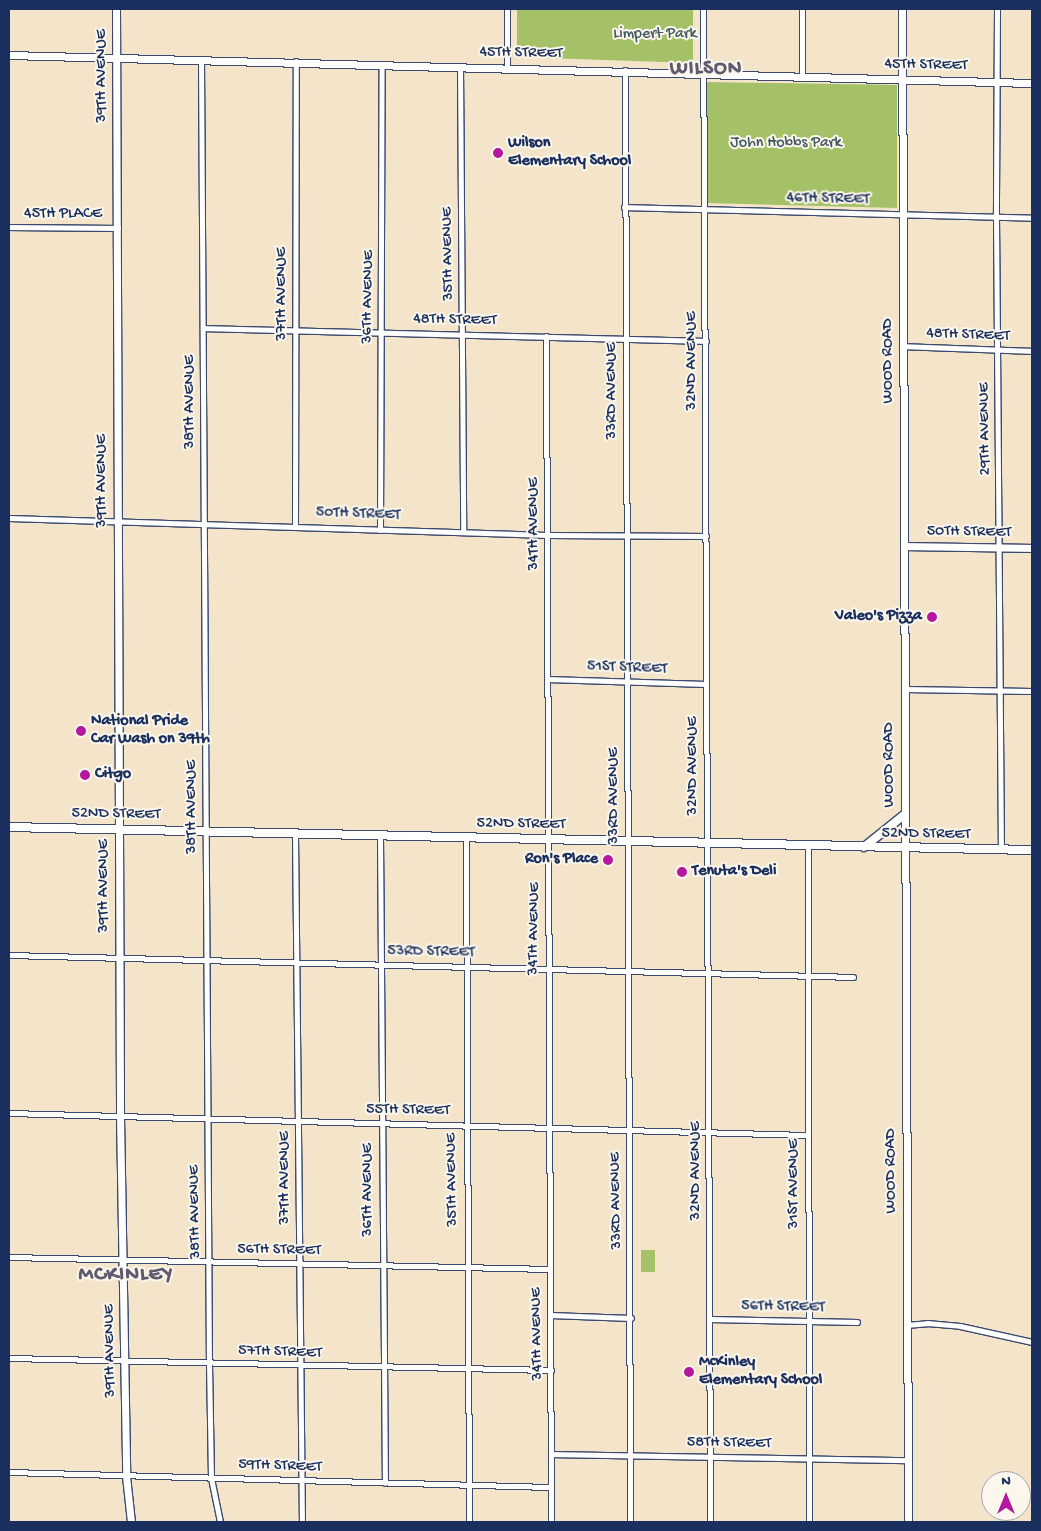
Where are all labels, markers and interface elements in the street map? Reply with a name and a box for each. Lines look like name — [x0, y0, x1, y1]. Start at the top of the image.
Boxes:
park label: Limpert Park — [613, 25, 697, 45]
street label: 39TH AVENUE — [93, 29, 113, 123]
street label: 45TH STREET — [479, 44, 563, 64]
street label: 45TH STREET — [884, 56, 968, 76]
district label: WILSON — [669, 57, 743, 83]
place label: Wilson Elementary School — [508, 134, 631, 172]
park label: John Hobbs Park — [730, 134, 842, 154]
marker: Wilson Elementary School — [492, 147, 504, 159]
street label: 46TH STREET — [786, 190, 870, 210]
street label: 45TH PLACE — [24, 205, 102, 225]
street label: 35TH AVENUE — [439, 207, 459, 301]
street label: 37TH AVENUE — [273, 247, 293, 341]
street label: 36TH AVENUE — [359, 250, 379, 344]
street label: 48TH STREET — [413, 311, 497, 331]
street label: 32ND AVENUE — [683, 312, 703, 410]
street label: WOOD ROAD — [879, 319, 899, 403]
street label: 48TH STREET — [926, 325, 1010, 347]
street label: 33RD AVENUE — [603, 342, 623, 440]
street label: 38TH AVENUE — [181, 355, 201, 449]
street label: 29TH AVENUE — [976, 382, 996, 476]
street label: 39TH AVENUE — [93, 434, 113, 528]
street label: 34TH AVENUE — [525, 478, 545, 570]
street label: 50TH STREET — [315, 504, 401, 526]
street label: 50TH STREET — [927, 523, 1011, 543]
place label: Valeo's Pizza — [835, 607, 922, 627]
marker: Valeo's Pizza — [926, 611, 938, 623]
street label: 51ST STREET — [587, 658, 667, 680]
place label: National Pride Car Wash on 39th — [91, 712, 210, 750]
street label: 32ND AVENUE — [684, 717, 704, 815]
street label: WOOD ROAD — [880, 723, 900, 807]
marker: National Pride Car Wash on 39th — [75, 725, 87, 737]
street label: 33RD AVENUE — [605, 747, 625, 845]
street label: 38TH AVENUE — [183, 760, 203, 854]
place label: Citgo — [95, 765, 131, 785]
marker: Citgo — [79, 769, 91, 781]
street label: 52ND STREET — [71, 805, 161, 825]
street label: 52ND STREET — [476, 815, 566, 835]
street label: 52ND STREET — [881, 825, 971, 845]
street label: 39TH AVENUE — [95, 839, 115, 933]
place label: Ron's Place — [525, 850, 598, 870]
marker: Ron's Place — [602, 854, 614, 866]
place label: Tenuta's Deli — [692, 862, 776, 882]
marker: Tenuta's Deli — [676, 866, 688, 878]
street label: 34TH AVENUE — [525, 882, 545, 976]
street label: 53RD STREET — [387, 943, 475, 963]
street label: 55TH STREET — [366, 1101, 450, 1121]
street label: 32ND AVENUE — [687, 1122, 707, 1220]
street label: WOOD ROAD — [882, 1129, 902, 1213]
street label: 37TH AVENUE — [276, 1131, 296, 1225]
street label: 35TH AVENUE — [443, 1133, 463, 1227]
street label: 31ST AVENUE — [785, 1139, 805, 1229]
street label: 36TH AVENUE — [359, 1143, 379, 1237]
street label: 33RD AVENUE — [607, 1152, 627, 1250]
street label: 38TH AVENUE — [186, 1165, 206, 1259]
street label: 56TH STREET — [237, 1241, 321, 1261]
district label: MCKINLEY — [78, 1263, 174, 1289]
street label: 34TH AVENUE — [528, 1287, 548, 1381]
street label: 56TH STREET — [741, 1298, 825, 1318]
street label: 39TH AVENUE — [101, 1304, 121, 1398]
street label: 57TH STREET — [238, 1342, 322, 1364]
place label: McKinley Elementary School — [699, 1353, 822, 1391]
marker: McKinley Elementary School — [683, 1366, 695, 1378]
street label: 58TH STREET — [687, 1434, 771, 1454]
street label: 59TH STREET — [238, 1456, 322, 1478]
north arrow — [981, 1471, 1031, 1521]
text: N — [1001, 1473, 1011, 1490]

